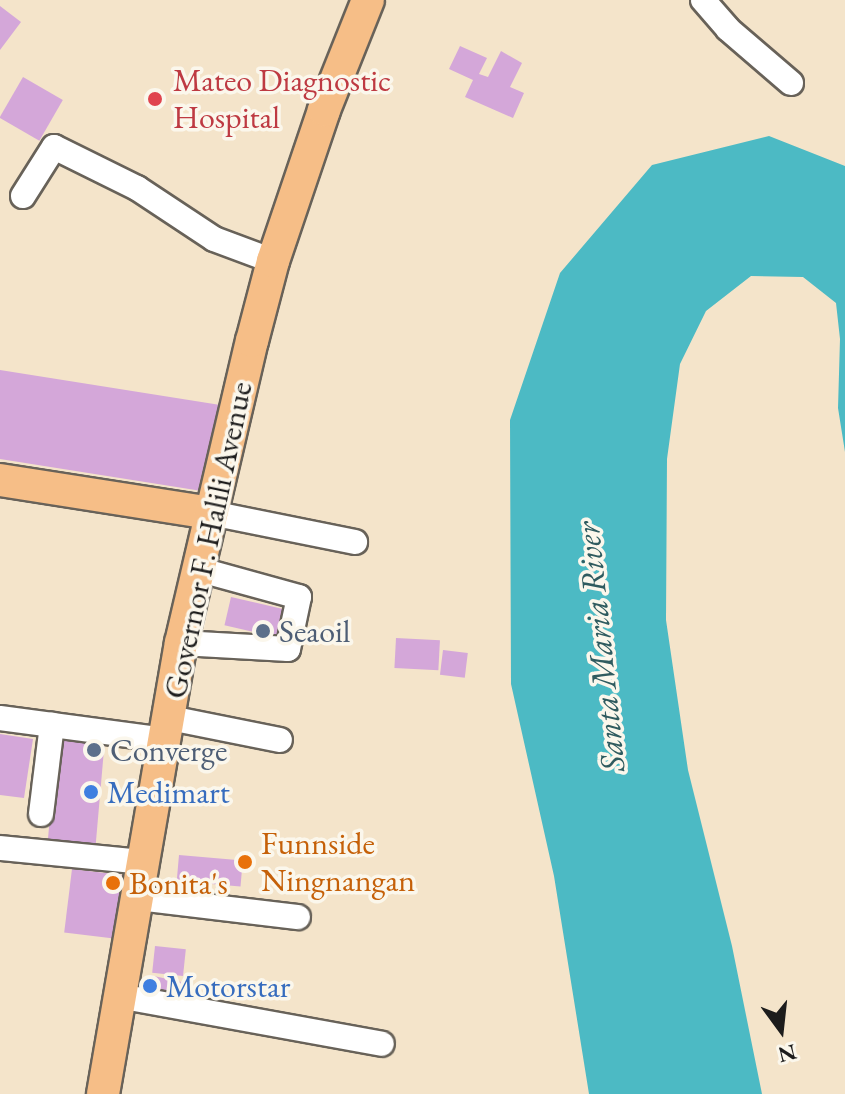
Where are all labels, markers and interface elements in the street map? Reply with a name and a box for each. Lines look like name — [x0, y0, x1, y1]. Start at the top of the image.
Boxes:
place label: Mateo Diagnostic Hospital — [173, 62, 391, 137]
marker: Mateo Diagnostic Hospital — [144, 88, 166, 110]
street label: Governor F. Halili Avenue — [156, 378, 260, 702]
water label: Santa Maria River — [567, 520, 633, 774]
place label: Seaoil — [279, 612, 350, 650]
marker: Seaoil — [254, 622, 272, 640]
place label: Converge — [110, 731, 227, 769]
marker: Converge — [85, 741, 103, 759]
place label: Medimart — [107, 773, 230, 811]
marker: Medimart — [82, 783, 100, 801]
place label: Funnside Ningnangan — [261, 825, 415, 900]
marker: Funnside Ningnangan — [236, 853, 254, 871]
place label: Bonita's — [129, 864, 228, 902]
marker: Bonita's — [104, 874, 122, 892]
place label: Motorstar — [166, 967, 290, 1005]
marker: Motorstar — [141, 977, 159, 995]
north arrow — [741, 990, 821, 1070]
text: N — [775, 1037, 800, 1070]

